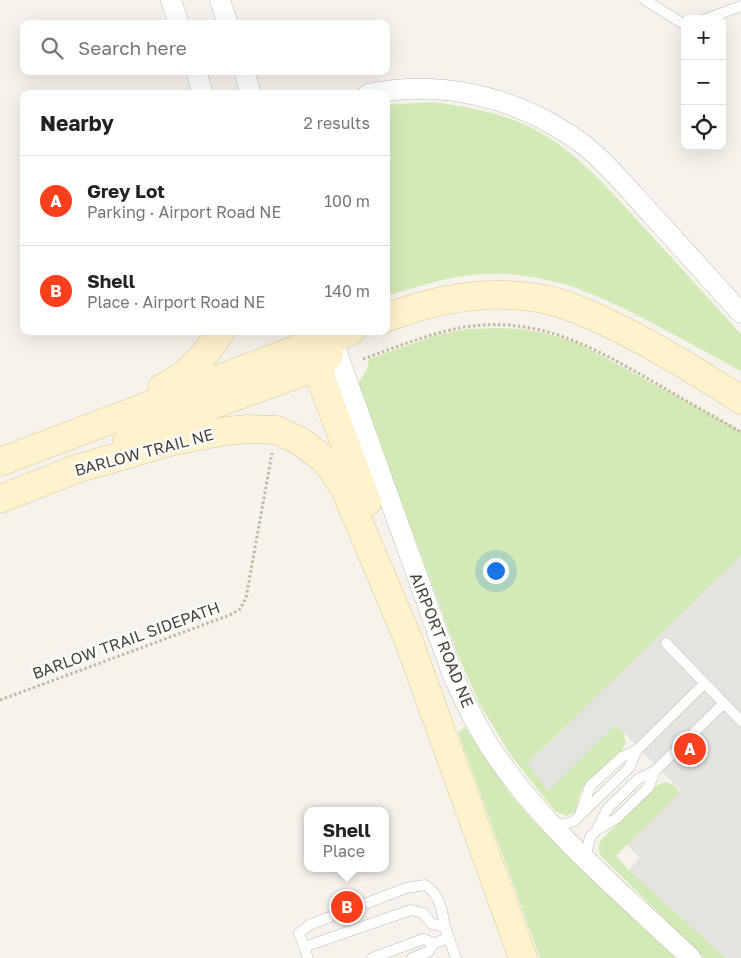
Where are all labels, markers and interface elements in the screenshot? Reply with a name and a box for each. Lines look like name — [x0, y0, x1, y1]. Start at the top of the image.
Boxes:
map controls — [681, 15, 726, 150]
button: + — [681, 15, 726, 60]
search box — [20, 20, 390, 75]
icon: search — [38, 34, 66, 62]
text: Search here — [78, 36, 187, 59]
button: − — [681, 60, 726, 105]
button: locate — [681, 105, 726, 150]
text: Nearby — [40, 110, 114, 136]
text: 2 results — [304, 113, 370, 133]
text: Grey Lot — [87, 179, 165, 202]
text: A — [50, 191, 62, 211]
text: 100 m — [324, 191, 370, 211]
text: Parking · Airport Road NE — [87, 202, 281, 222]
text: Shell — [87, 269, 135, 292]
text: B — [50, 281, 62, 301]
text: 140 m — [324, 281, 370, 301]
text: Place · Airport Road NE — [87, 292, 265, 312]
street label: BARLOW TRAIL NE — [72, 424, 216, 480]
your location — [483, 558, 509, 584]
street label: AIRPORT ROAD NE — [406, 570, 478, 710]
street label: BARLOW TRAIL SIDEPATH — [29, 597, 223, 683]
pin: A — [674, 730, 706, 768]
popup — [304, 807, 389, 872]
text: Shell — [322, 818, 371, 841]
text: Place — [322, 841, 365, 861]
pin: B — [331, 888, 363, 926]

